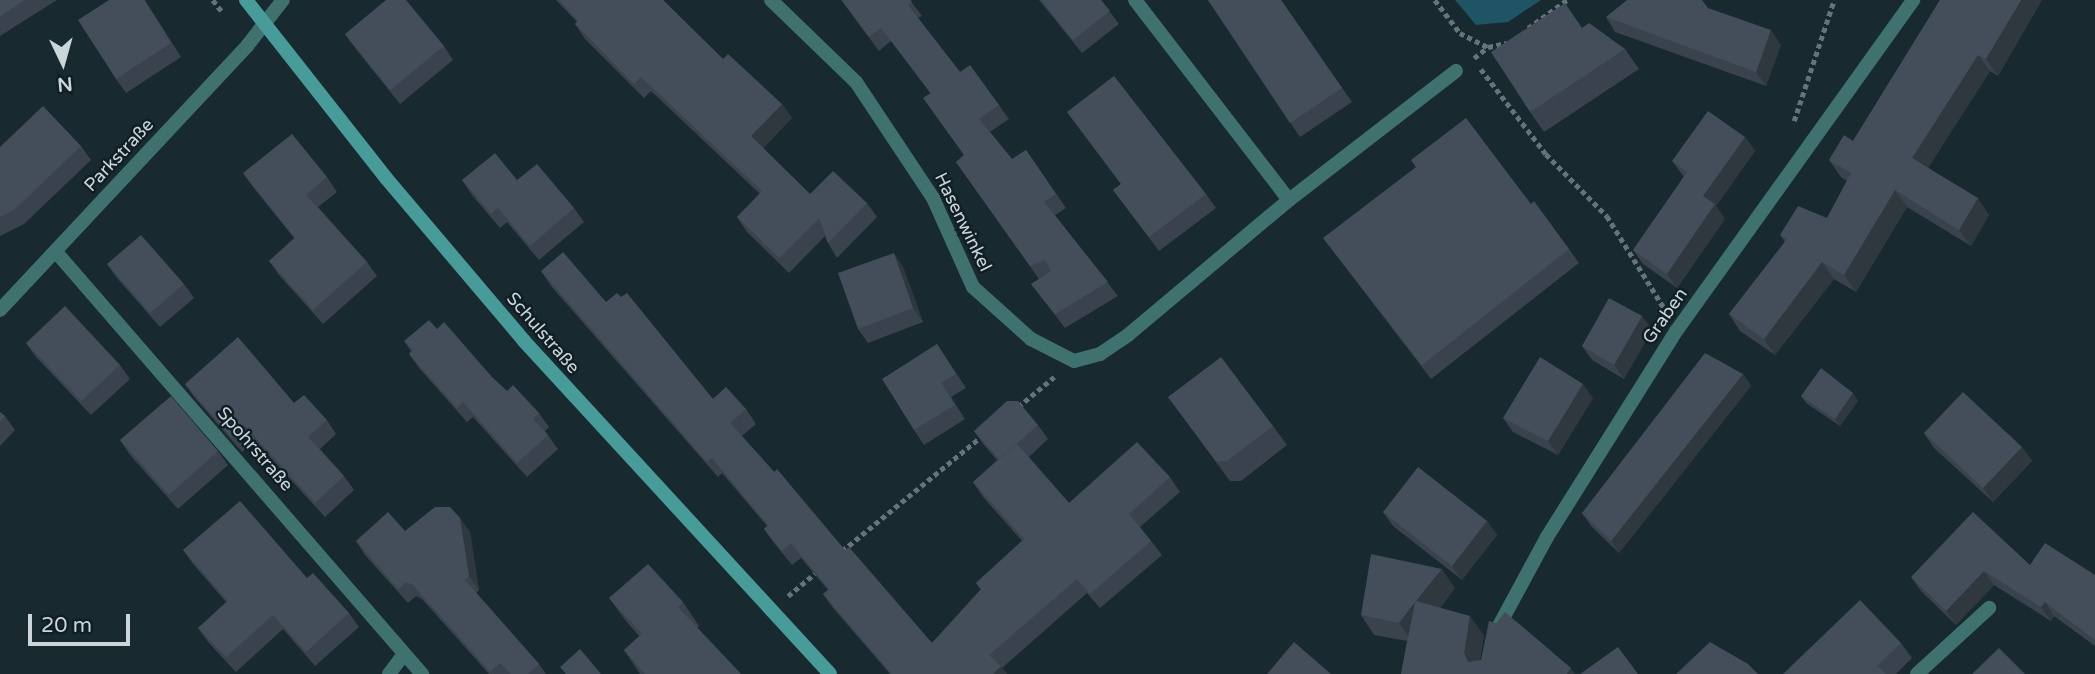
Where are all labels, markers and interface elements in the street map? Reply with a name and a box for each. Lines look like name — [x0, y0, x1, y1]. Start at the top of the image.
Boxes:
north arrow — [28, 28, 98, 98]
text: N — [56, 72, 73, 96]
street label: Parkstraße — [80, 114, 158, 196]
street label: Hasenwinkel — [930, 169, 996, 275]
street label: Graben — [1638, 284, 1692, 348]
street label: Schulstraße — [502, 288, 584, 378]
street label: Spohrstraße — [213, 402, 297, 496]
scale bar — [32, 600, 133, 644]
text: 20 m — [41, 613, 92, 638]

